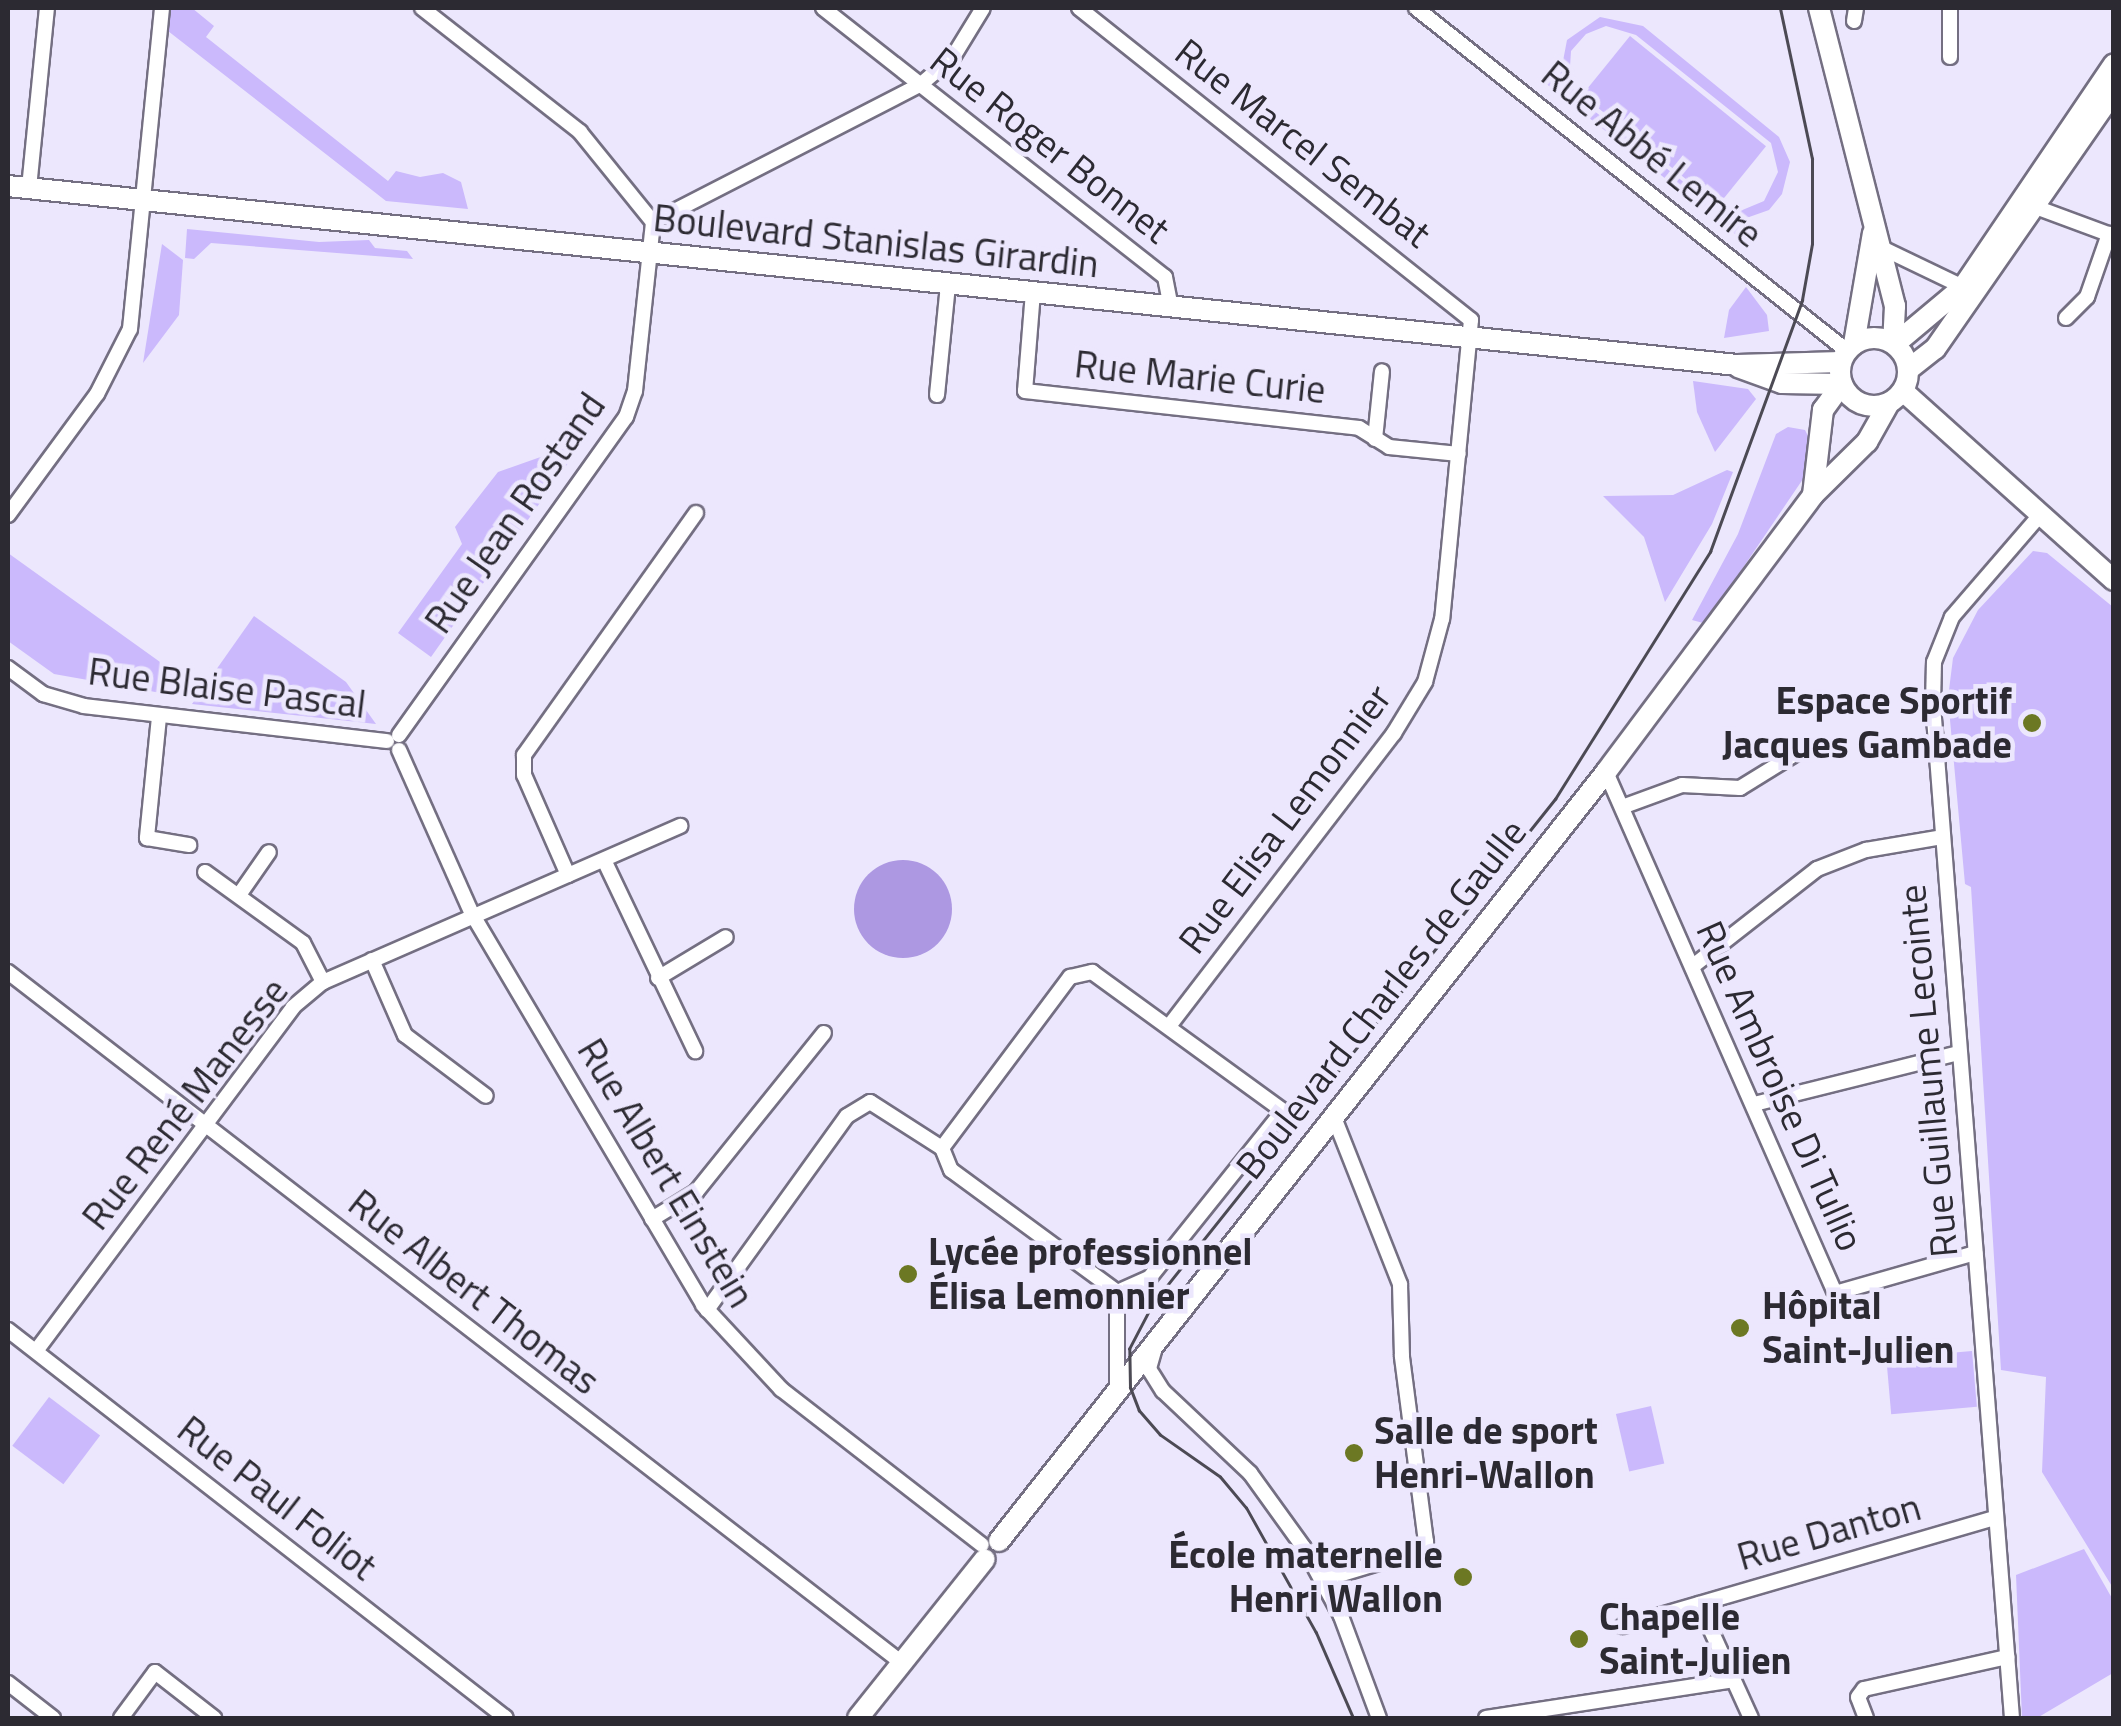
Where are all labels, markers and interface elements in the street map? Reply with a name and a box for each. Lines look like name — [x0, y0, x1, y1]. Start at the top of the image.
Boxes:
street label: Rue Marcel Sembat — [1166, 29, 1440, 257]
street label: Rue Roger Bonnet — [921, 37, 1179, 253]
street label: Rue Abbé Lemire — [1533, 51, 1771, 257]
street label: Boulevard Stanislas Girardin — [651, 195, 1101, 287]
street label: Rue Marie Curie — [1072, 341, 1328, 413]
street label: Rue Jean Rostand — [415, 384, 615, 642]
street label: Rue Blaise Pascal — [86, 648, 368, 728]
street label: Rue Elisa Lemonnier — [1169, 676, 1401, 962]
place label: Espace Sportif Jacques Gambade — [1722, 678, 2012, 768]
marker: Espace Sportif Jacques Gambade — [2021, 712, 2043, 734]
street label: Boulevard Charles de Gaulle — [1226, 810, 1536, 1188]
street label: Rue Guillaume Lecointe — [1889, 883, 1967, 1259]
street label: Rue Ambroise Di Tullio — [1687, 914, 1873, 1258]
street label: Rue René Manesse — [73, 969, 297, 1239]
street label: Rue Albert Einstein — [568, 1030, 764, 1316]
street label: Rue Albert Thomas — [340, 1180, 608, 1404]
place label: Lycée professionnel Élisa Lemonnier — [928, 1229, 1253, 1318]
marker: Lycée professionnel Élisa Lemonnier — [897, 1263, 919, 1285]
place label: Hôpital Saint-Julien — [1762, 1283, 1955, 1372]
marker: Hôpital Saint-Julien — [1727, 1315, 1753, 1341]
street label: Rue Paul Foliot — [169, 1406, 385, 1590]
place label: Salle de sport Henri-Wallon — [1374, 1408, 1598, 1498]
marker: Salle de sport Henri-Wallon — [1343, 1442, 1365, 1464]
street label: Rue Danton — [1732, 1484, 1926, 1580]
place label: École maternelle Henri Wallon — [1168, 1532, 1443, 1622]
marker: École maternelle Henri Wallon — [1452, 1566, 1474, 1588]
place label: Chapelle Saint-Julien — [1599, 1594, 1792, 1684]
marker: Chapelle Saint-Julien — [1568, 1628, 1590, 1650]

